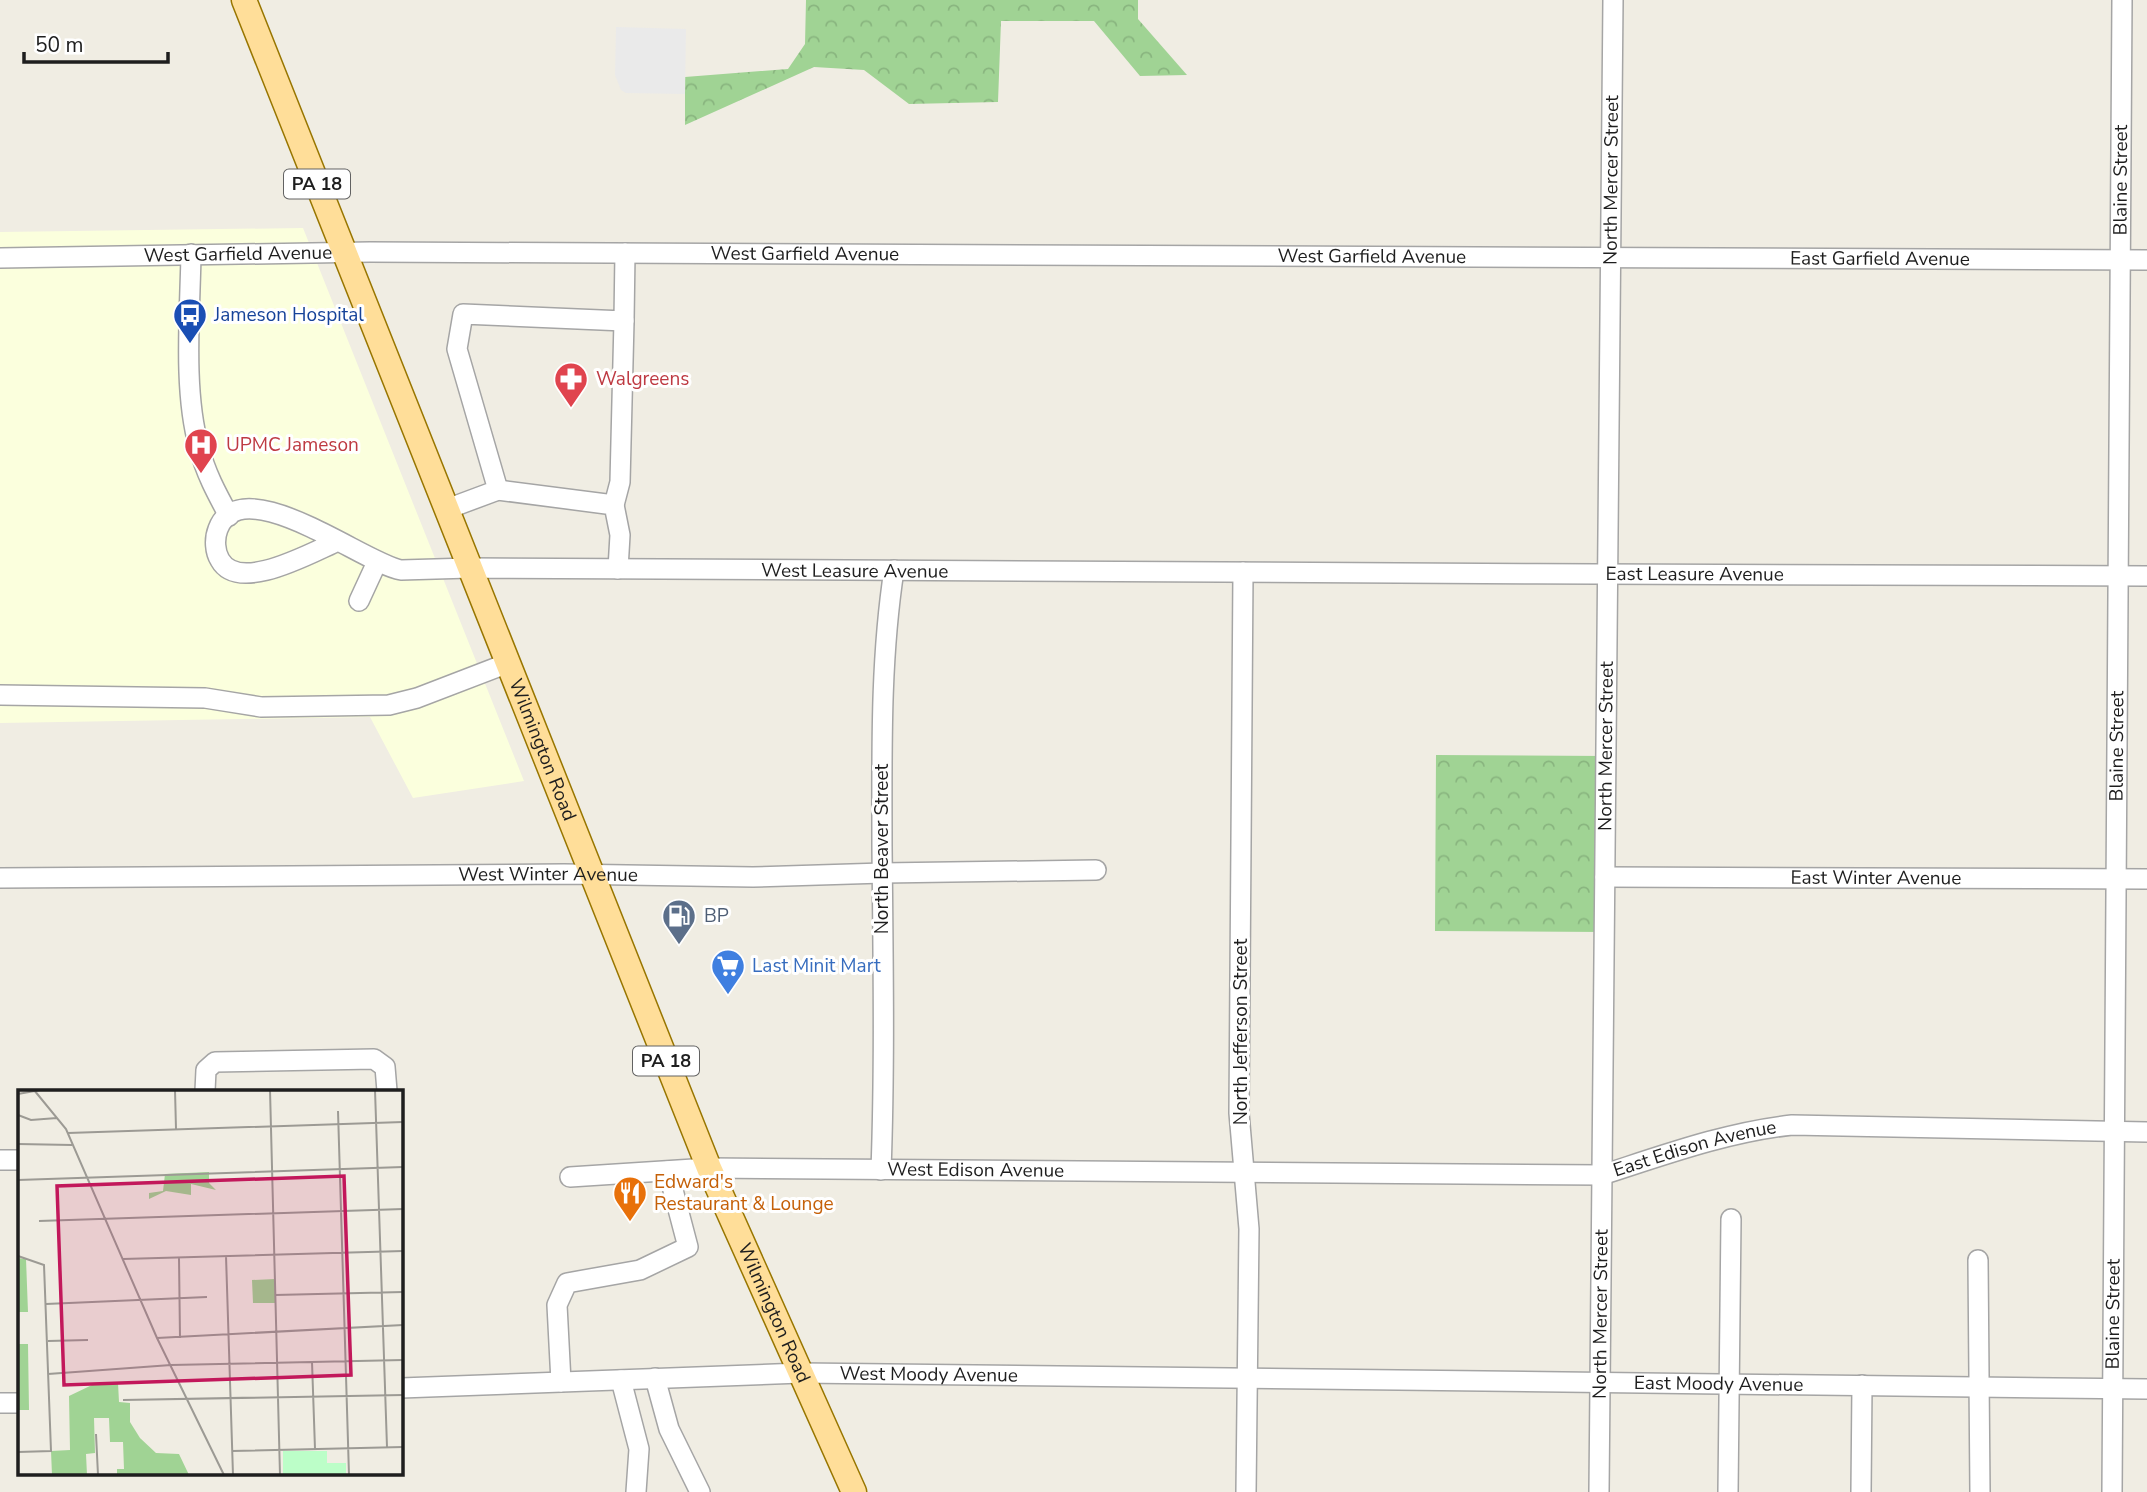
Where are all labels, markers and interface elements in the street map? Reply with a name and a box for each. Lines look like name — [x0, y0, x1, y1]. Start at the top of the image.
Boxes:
scale bar — [24, 21, 168, 65]
text: 50 m — [35, 31, 84, 59]
street label: North Mercer Street — [1598, 95, 1625, 265]
street label: Blaine Street — [2107, 124, 2134, 235]
road number: PA 18 — [284, 169, 350, 198]
street label: West Garfield Avenue — [143, 240, 332, 269]
street label: West Garfield Avenue — [711, 241, 899, 267]
street label: West Garfield Avenue — [1278, 243, 1466, 270]
street label: East Garfield Avenue — [1790, 245, 1970, 272]
bus stop icon: Jameson Hospital — [171, 296, 209, 345]
place label: Jameson Hospital — [213, 302, 364, 328]
pharmacy icon: Walgreens — [552, 360, 590, 409]
place label: Walgreens — [596, 366, 689, 392]
hospital icon: UPMC Jameson — [182, 426, 220, 475]
place label: UPMC Jameson — [226, 432, 359, 458]
street label: West Leasure Avenue — [761, 558, 948, 585]
street label: East Leasure Avenue — [1606, 561, 1784, 588]
street label: North Mercer Street — [1592, 661, 1620, 831]
street label: Wilmington Road — [503, 675, 582, 825]
street label: Blaine Street — [2104, 690, 2130, 801]
street label: North Beaver Street — [869, 763, 895, 934]
street label: West Winter Avenue — [458, 861, 638, 888]
street label: East Winter Avenue — [1791, 865, 1961, 891]
fuel station icon: BP — [660, 897, 698, 946]
place label: BP — [704, 903, 729, 929]
street label: North Jefferson Street — [1228, 938, 1254, 1125]
supermarket icon: Last Minit Mart — [709, 947, 747, 996]
place label: Last Minit Mart — [752, 953, 881, 979]
road number: PA 18 — [633, 1046, 699, 1076]
inset map — [18, 1090, 402, 1474]
street label: East Edison Avenue — [1610, 1114, 1778, 1183]
street label: West Edison Avenue — [887, 1156, 1064, 1184]
place label: Edward's Restaurant & Lounge — [654, 1169, 834, 1217]
restaurant icon: Edward's Restaurant & Lounge — [611, 1174, 649, 1223]
street label: North Mercer Street — [1587, 1229, 1614, 1399]
street label: Wilmington Road — [731, 1239, 817, 1387]
street label: Blaine Street — [2100, 1258, 2127, 1369]
street label: West Moody Avenue — [839, 1360, 1018, 1389]
street label: East Moody Avenue — [1634, 1370, 1804, 1398]

